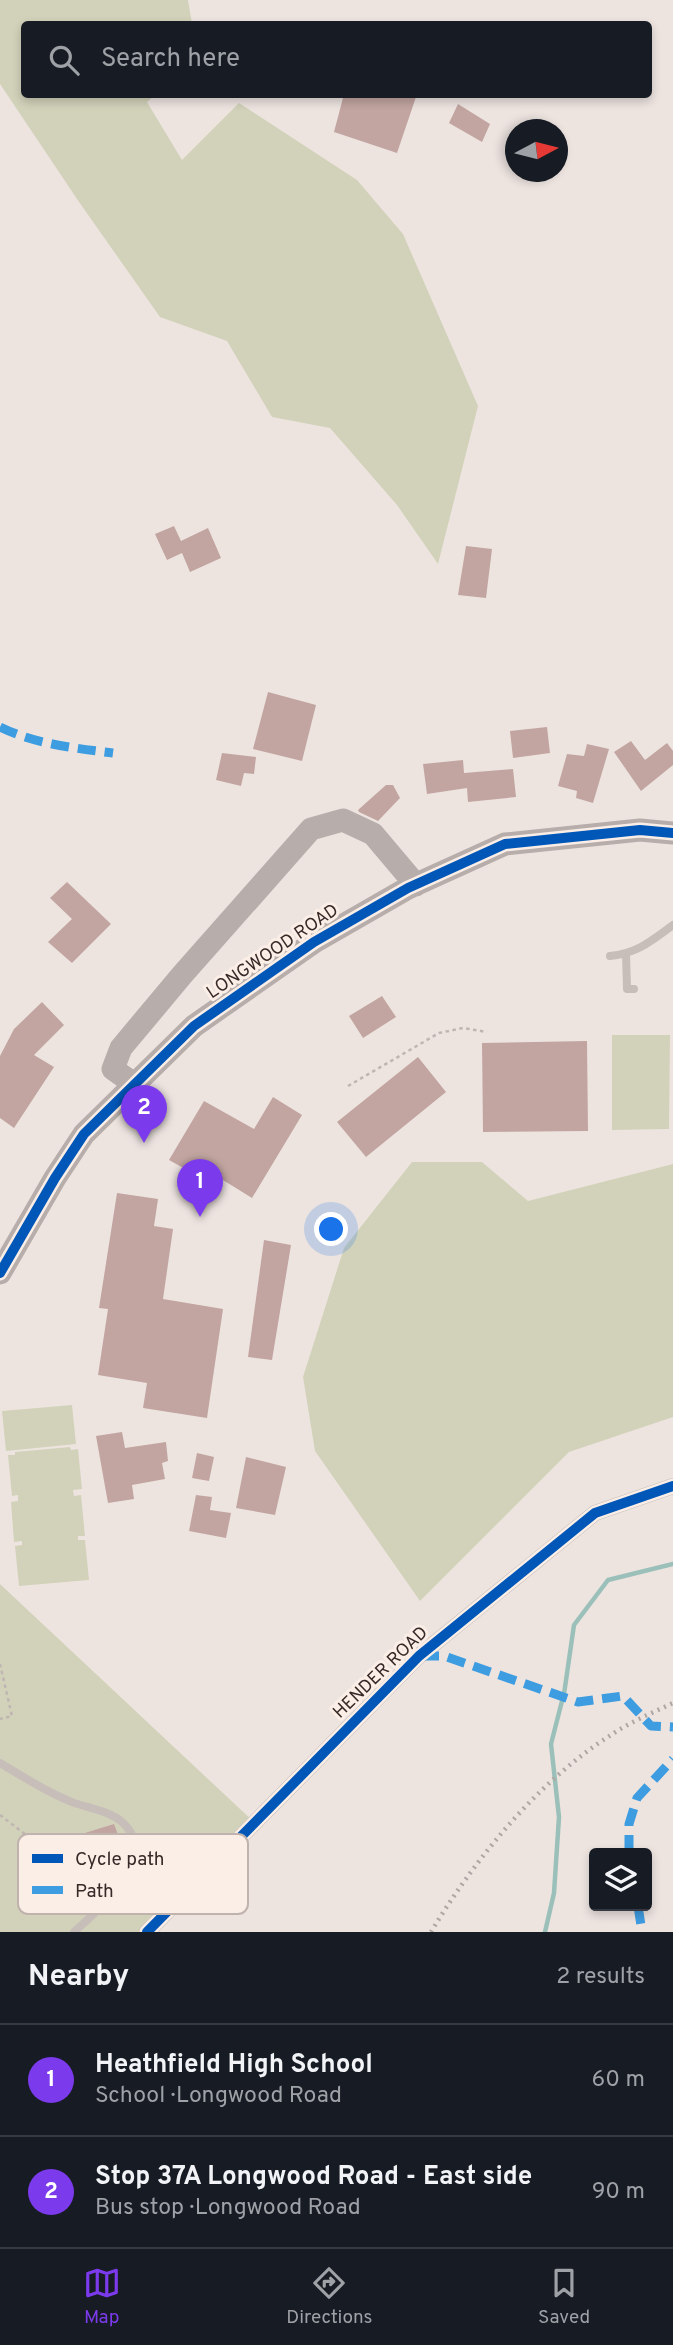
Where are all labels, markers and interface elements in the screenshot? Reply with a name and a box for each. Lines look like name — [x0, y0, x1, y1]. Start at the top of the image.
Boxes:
search box — [21, 21, 652, 98]
icon: search — [45, 41, 83, 79]
text: Search here — [101, 43, 240, 76]
north arrow — [505, 119, 568, 182]
street label: LONGWOOD ROAD — [203, 899, 343, 1005]
pin: 2 — [121, 1085, 167, 1143]
pin: 1 — [177, 1159, 223, 1217]
your location — [314, 1212, 348, 1246]
street label: HENDER ROAD — [329, 1622, 433, 1724]
legend — [18, 1834, 248, 1914]
text: Cycle path — [75, 1848, 164, 1872]
map controls — [589, 1848, 652, 1911]
button: layers — [589, 1848, 652, 1911]
text: Path — [75, 1880, 114, 1904]
text: Nearby — [28, 1959, 129, 1996]
text: 2 results — [556, 1963, 645, 1992]
text: Heathfield High School — [95, 2049, 373, 2082]
text: 1 — [46, 2066, 56, 2095]
text: 60 m — [592, 2066, 645, 2095]
text: School · Longwood Road — [95, 2082, 342, 2111]
text: Stop 37A Longwood Road - East side — [95, 2161, 532, 2194]
text: 2 — [44, 2178, 58, 2207]
text: 90 m — [592, 2178, 645, 2207]
text: Bus stop · Longwood Road — [95, 2194, 361, 2223]
tab: Map — [83, 2264, 121, 2330]
tab: Directions — [286, 2264, 373, 2330]
tab: Saved — [538, 2264, 590, 2330]

